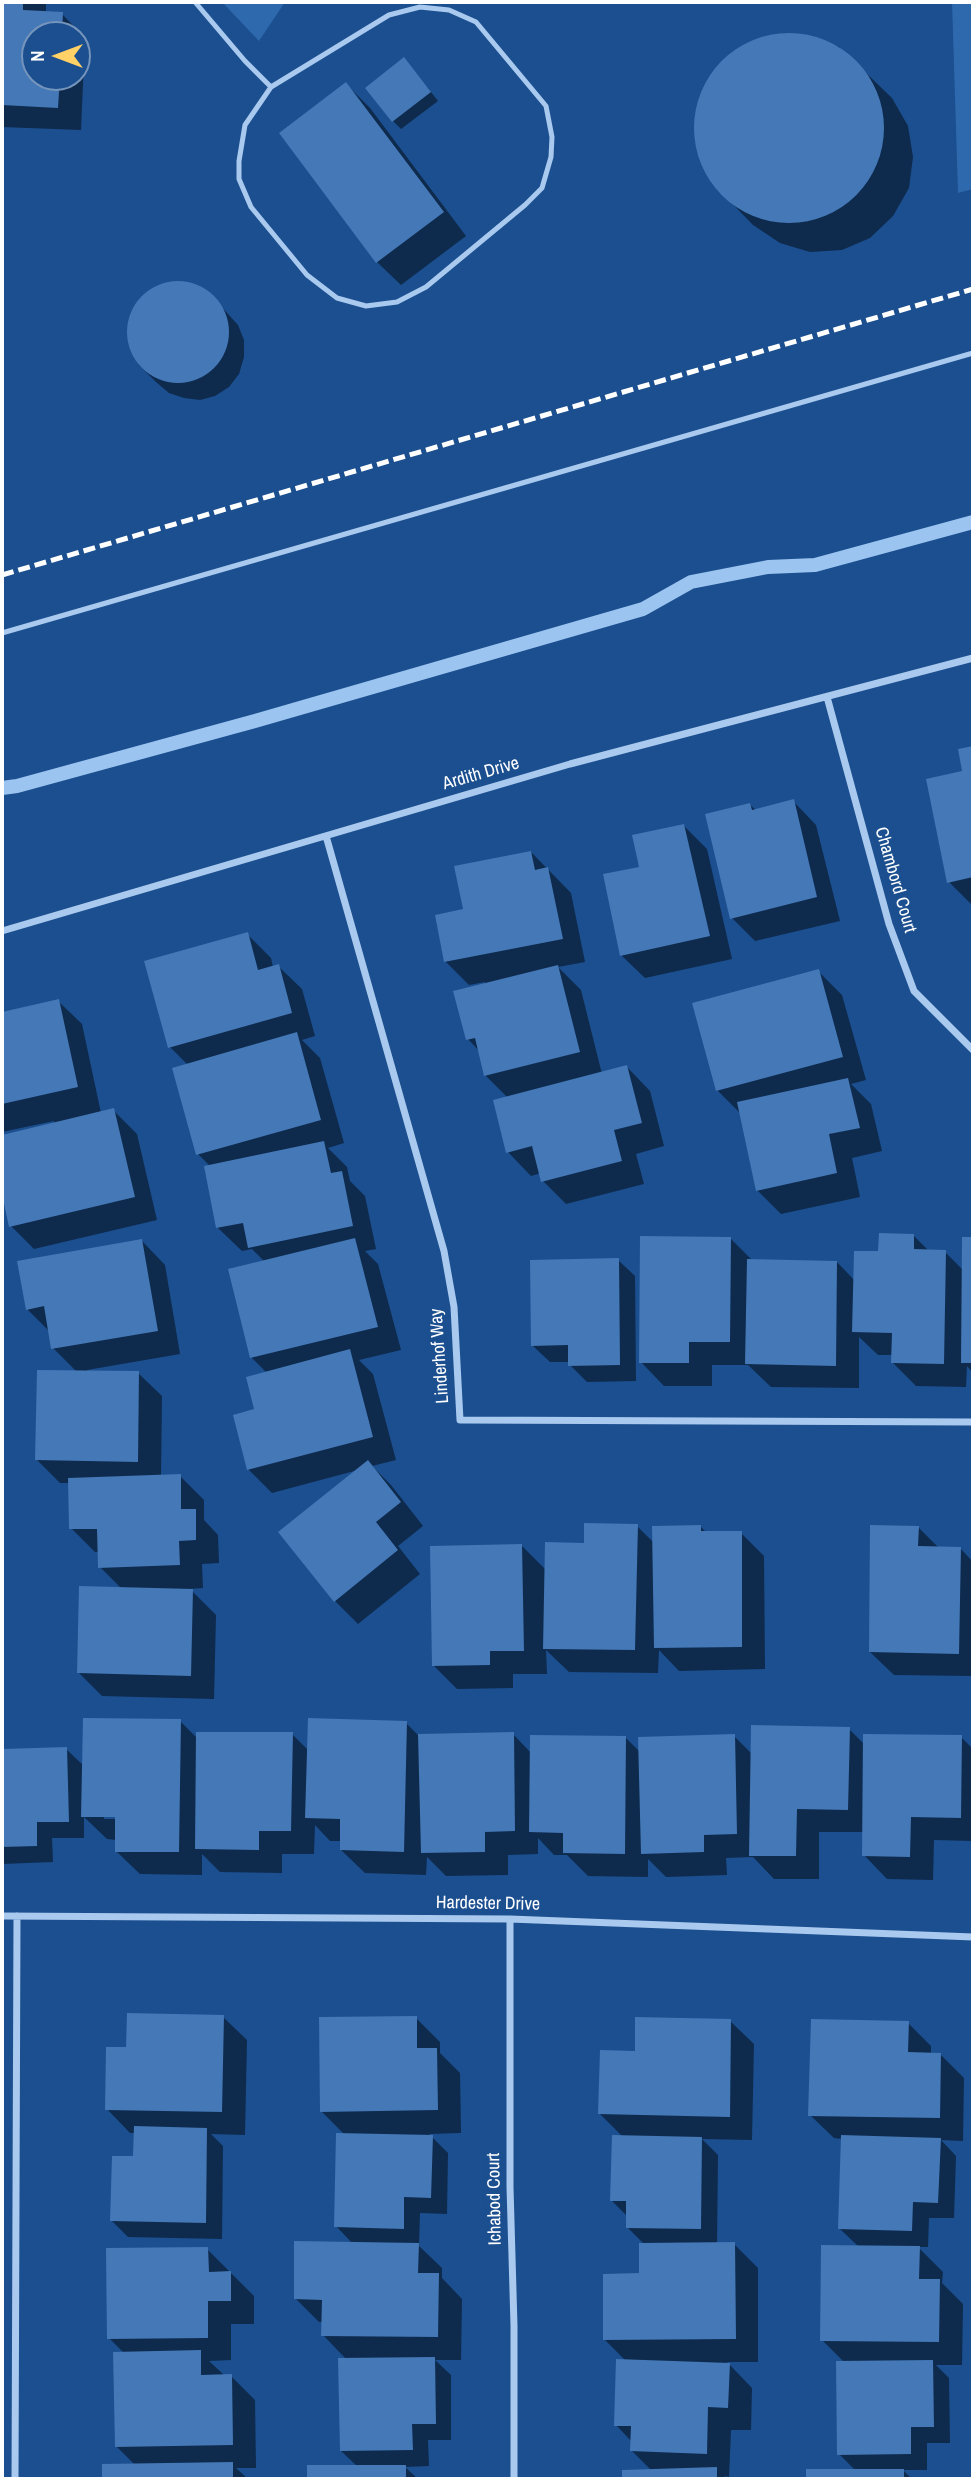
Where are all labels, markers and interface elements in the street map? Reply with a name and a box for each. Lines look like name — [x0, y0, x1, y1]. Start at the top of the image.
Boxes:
north arrow — [21, 21, 91, 91]
text: N — [24, 50, 50, 62]
street label: Ardith Drive — [440, 753, 522, 795]
street label: Chambord Court — [870, 825, 920, 935]
street label: Linderhof Way — [426, 1308, 454, 1404]
street label: Hardester Drive — [436, 1892, 540, 1916]
street label: Ichabod Court — [483, 2152, 507, 2246]

